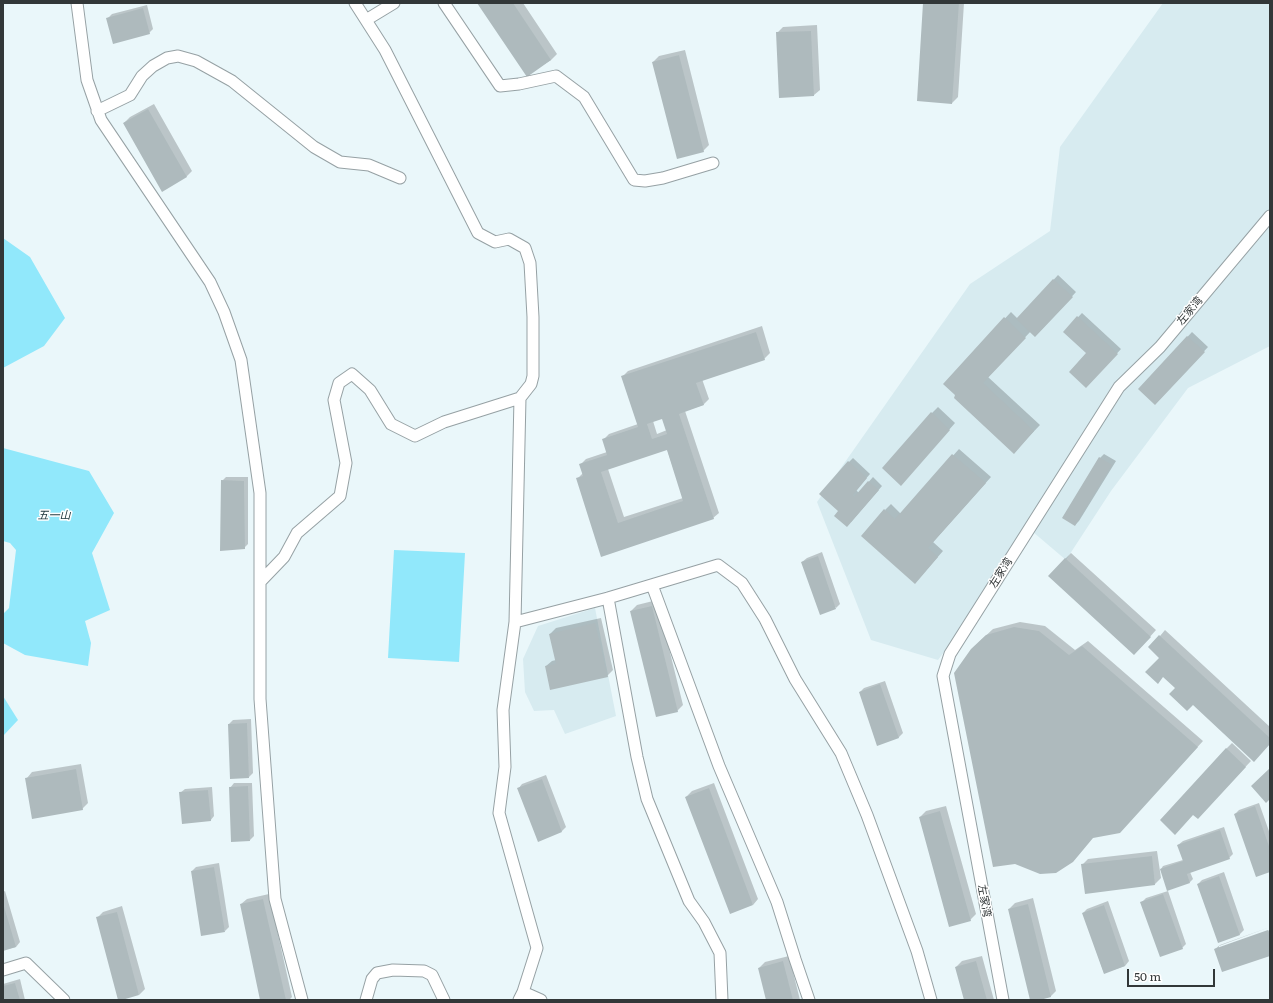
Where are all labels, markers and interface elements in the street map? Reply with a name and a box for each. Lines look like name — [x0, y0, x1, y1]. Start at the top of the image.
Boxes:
street label: 左家湾 — [1174, 294, 1206, 328]
park label: 五一山 — [38, 509, 70, 523]
street label: 左家湾 — [987, 556, 1015, 590]
street label: 左家湾 — [975, 884, 993, 918]
scale bar — [1129, 961, 1217, 987]
text: 50 m — [1134, 967, 1161, 985]

